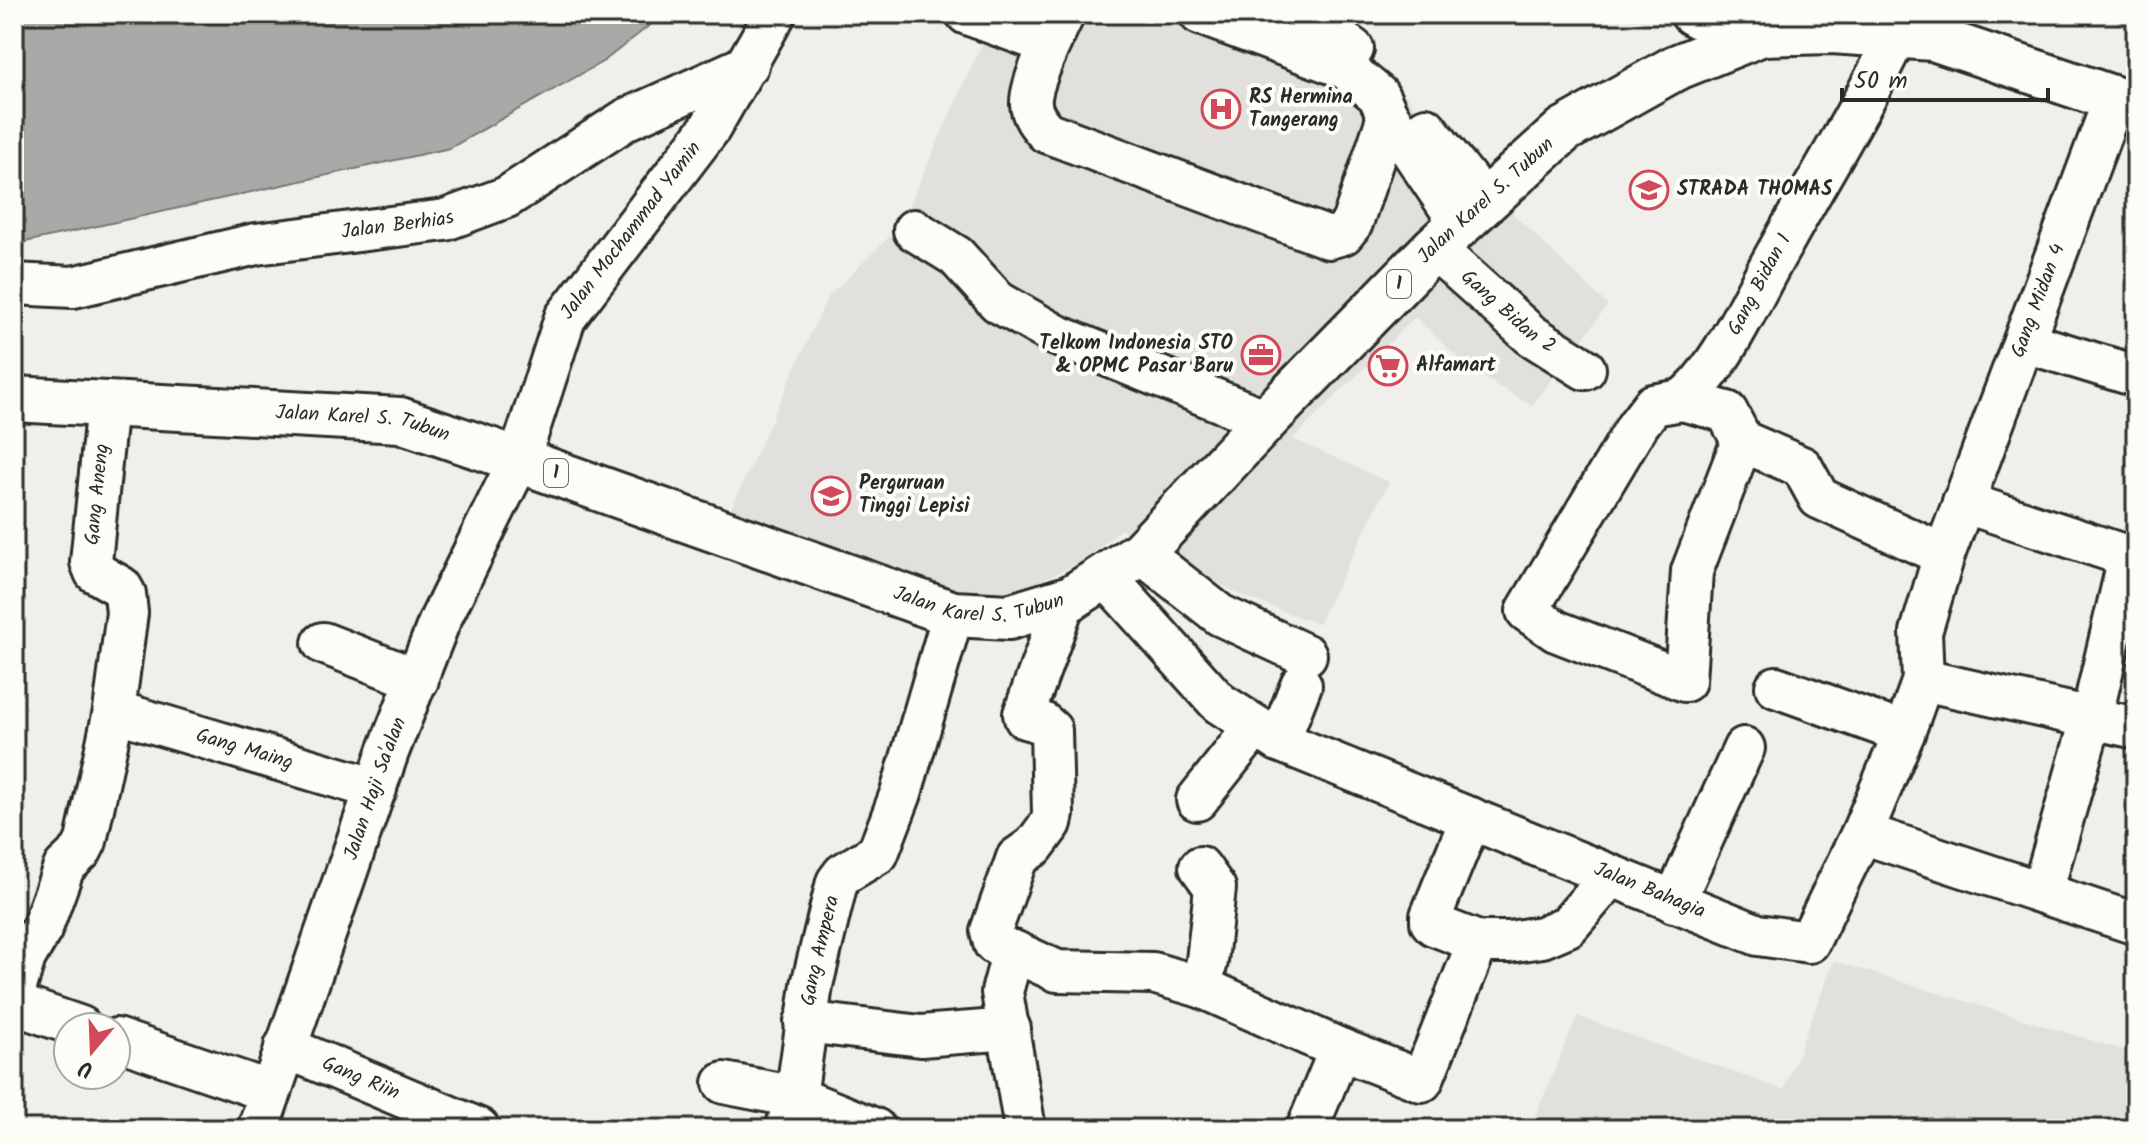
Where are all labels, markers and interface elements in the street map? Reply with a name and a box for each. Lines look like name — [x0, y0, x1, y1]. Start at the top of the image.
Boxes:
scale bar — [1842, 52, 2048, 102]
text: 50 m — [1854, 62, 1908, 101]
place label: RS Hermina Tangerang — [1249, 82, 1353, 137]
hospital icon: RS Hermina Tangerang — [1200, 88, 1242, 130]
street label: Jalan Karel S. Tubun — [1410, 130, 1562, 272]
street label: Jalan Mochammad Yamin — [553, 135, 710, 327]
school or university icon: STRADA THOMAS — [1628, 169, 1670, 211]
place label: STRADA THOMAS — [1677, 174, 1833, 206]
street label: Jalan Berhias — [339, 202, 460, 249]
street label: Gang Bidan 1 — [1719, 228, 1801, 342]
street label: Gang Midan 4 — [2003, 239, 2075, 363]
street label: Gang Bidan 2 — [1453, 262, 1562, 363]
road number: 1 — [1387, 270, 1411, 298]
place label: Telkom Indonesia STO & OPMC Pasar Baru — [1039, 328, 1234, 383]
office icon: Telkom Indonesia STO & OPMC Pasar Baru — [1240, 334, 1282, 376]
supermarket icon: Alfamart — [1367, 345, 1409, 387]
place label: Alfamart — [1416, 350, 1497, 382]
street label: Jalan Karel S. Tubun — [275, 397, 454, 452]
street label: Gang Aneng — [77, 442, 119, 547]
road number: 1 — [544, 459, 568, 487]
place label: Perguruan Tinggi Lepisi — [859, 468, 970, 523]
school or university icon: Perguruan Tinggi Lepisi — [810, 475, 852, 517]
street label: Jalan Karel S. Tubun — [889, 578, 1069, 633]
street label: Jalan Haji Sa'alan — [336, 713, 416, 865]
street label: Gang Maing — [192, 720, 297, 779]
street label: Jalan Bahagia — [1589, 854, 1710, 928]
street label: Gang Ampera — [793, 892, 849, 1008]
north arrow — [52, 1011, 132, 1091]
street label: Gang Riin — [317, 1048, 404, 1110]
text: U — [74, 1049, 98, 1086]

